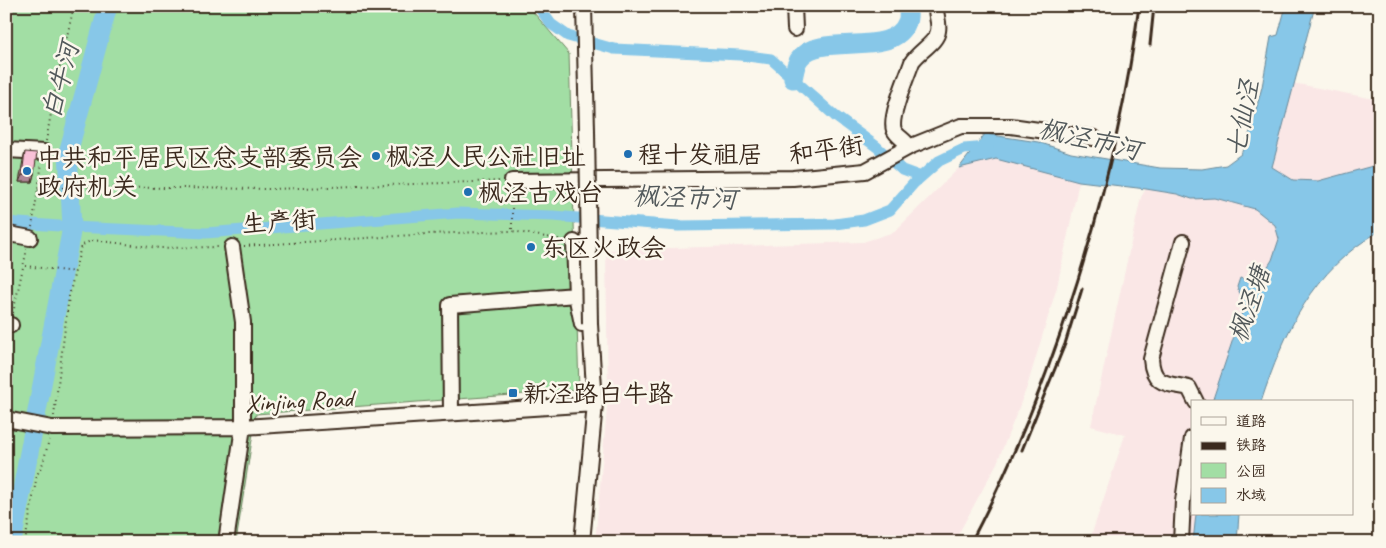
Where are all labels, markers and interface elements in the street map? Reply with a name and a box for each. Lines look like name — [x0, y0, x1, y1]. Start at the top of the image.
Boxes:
water label: 白牛河 — [34, 34, 88, 122]
water label: 七仙泾 — [1219, 76, 1266, 160]
water label: 枫泾市河 — [1036, 112, 1148, 168]
street label: 和平街 — [787, 129, 866, 171]
place label: 程十发祖居 — [638, 139, 763, 171]
place label: 枫泾人民公社旧址 — [386, 141, 586, 173]
place label: 中共和平居民区总支部委员会 政府机关 — [37, 142, 362, 203]
marker: 程十发祖居 — [622, 148, 634, 160]
marker: 枫泾人民公社旧址 — [370, 150, 382, 162]
marker: 中共和平居民区总支部委员会 政府机关 — [21, 165, 33, 177]
place label: 枫泾古戏台 — [478, 177, 603, 209]
water label: 枫泾市河 — [632, 179, 742, 216]
marker: 枫泾古戏台 — [462, 186, 474, 198]
street label: 生产街 — [241, 203, 318, 241]
place label: 东区火政会 — [541, 232, 666, 264]
marker: 东区火政会 — [525, 241, 537, 253]
water label: 枫泾塘 — [1221, 259, 1279, 346]
place label: 新泾路白牛路 — [523, 378, 673, 410]
street label: Xinjing Road — [244, 382, 358, 420]
marker: 新泾路白牛路 — [507, 387, 519, 399]
legend — [1191, 400, 1354, 516]
text: 道路 — [1236, 412, 1266, 431]
text: 铁路 — [1236, 436, 1266, 455]
text: 公园 — [1236, 462, 1266, 481]
text: 水域 — [1236, 486, 1266, 505]

